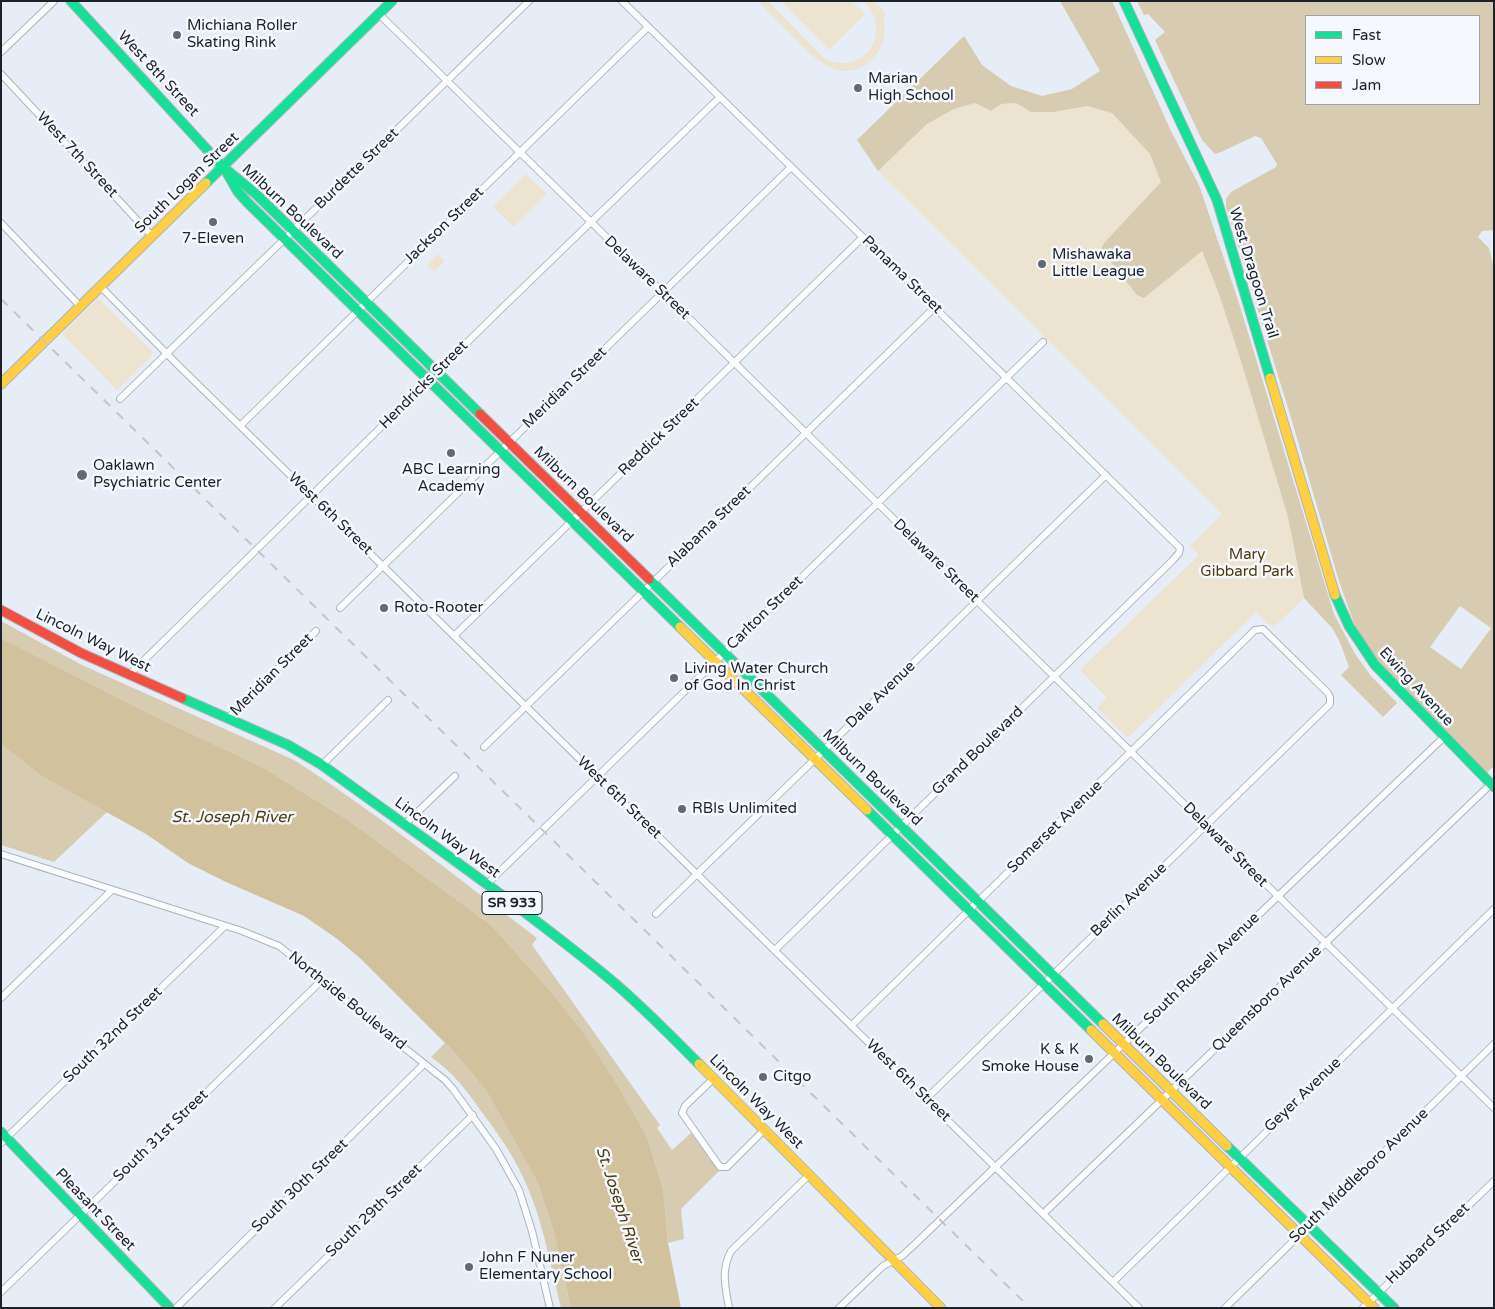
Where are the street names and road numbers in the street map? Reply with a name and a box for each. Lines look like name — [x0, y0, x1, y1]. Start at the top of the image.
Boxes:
street label: West 8th Street — [114, 27, 202, 121]
street label: West 7th Street — [33, 108, 121, 202]
street label: Burdette Street — [311, 124, 403, 214]
street label: South Logan Street — [131, 129, 243, 237]
street label: Milburn Boulevard — [238, 161, 346, 263]
street label: Jackson Street — [400, 183, 488, 269]
street label: West Dragoon Trail — [1225, 205, 1281, 341]
street label: Delaware Street — [600, 232, 694, 324]
street label: Panama Street — [858, 232, 946, 318]
street label: Hendricks Street — [376, 337, 472, 433]
street label: Meridian Street — [519, 343, 611, 433]
street label: Reddick Street — [615, 394, 703, 480]
street label: Milburn Boulevard — [530, 443, 636, 547]
street label: West 6th Street — [284, 469, 376, 559]
street label: Alabama Street — [663, 482, 755, 572]
street label: Delaware Street — [889, 515, 983, 607]
street label: Carlton Street — [723, 572, 807, 654]
street label: Lincoln Way West — [32, 605, 154, 677]
street label: Meridian Street — [227, 630, 317, 720]
street label: Ewing Avenue — [1375, 644, 1457, 730]
street label: Dale Avenue — [843, 657, 919, 733]
street label: Grand Boulevard — [929, 703, 1027, 799]
street label: Milburn Boulevard — [819, 726, 925, 830]
street label: West 6th Street — [573, 753, 665, 843]
street label: Somerset Avenue — [1004, 777, 1106, 877]
street label: Lincoln Way West — [391, 794, 503, 882]
street label: Delaware Street — [1179, 799, 1271, 891]
street label: Berlin Avenue — [1087, 859, 1171, 941]
road number: SR 933 — [482, 891, 542, 914]
street label: South Russell Avenue — [1140, 909, 1264, 1029]
street label: Queensboro Avenue — [1208, 942, 1326, 1056]
street label: Northside Boulevard — [284, 948, 410, 1054]
street label: South 32nd Street — [60, 983, 166, 1087]
street label: Milburn Boulevard — [1108, 1010, 1214, 1114]
street label: West 6th Street — [862, 1036, 954, 1126]
street label: Lincoln Way West — [705, 1051, 807, 1153]
street label: Geyer Avenue — [1261, 1054, 1345, 1136]
street label: South 31st Street — [110, 1086, 212, 1186]
street label: South Middleboro Avenue — [1286, 1105, 1432, 1247]
street label: South 30th Street — [248, 1136, 352, 1236]
street label: South 29th Street — [322, 1161, 426, 1261]
street label: Pleasant Street — [51, 1165, 139, 1255]
street label: Hubbard Street — [1382, 1200, 1474, 1288]

